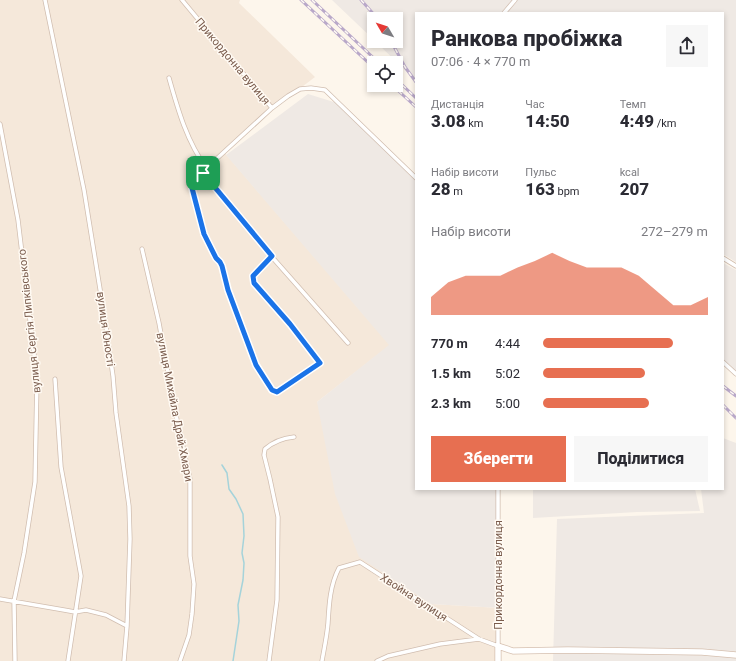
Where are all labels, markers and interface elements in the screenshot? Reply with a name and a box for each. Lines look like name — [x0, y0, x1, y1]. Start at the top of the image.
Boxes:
north arrow — [367, 12, 403, 48]
map controls — [367, 12, 403, 92]
street label: Прикордонна вулиця — [192, 15, 273, 107]
button: share — [666, 25, 708, 67]
text: Ранкова пробіжка — [431, 26, 623, 51]
text: 07:06 · 4 × 770 m — [431, 54, 530, 69]
button: locate — [367, 56, 403, 92]
text: Дистанція — [431, 98, 484, 111]
text: Час — [525, 98, 545, 111]
text: Темп — [620, 98, 646, 111]
text: 3.08 — [431, 111, 465, 131]
text: 14:50 — [525, 111, 570, 131]
text: 4:49 — [620, 111, 654, 131]
text: km — [465, 117, 483, 130]
text: /km — [654, 117, 677, 130]
pin — [186, 156, 220, 190]
icon: arrive — [192, 162, 214, 184]
text: Набір висоти — [431, 166, 499, 179]
text: Пульс — [525, 166, 556, 179]
text: kcal — [620, 166, 640, 179]
text: 28 — [431, 179, 451, 199]
text: 163 — [525, 179, 555, 199]
text: 207 — [620, 179, 649, 199]
text: m — [451, 185, 463, 198]
text: bpm — [555, 185, 579, 198]
text: Набір висоти — [431, 224, 511, 239]
text: 272–279 m — [641, 224, 708, 239]
street label: вулиця Сергія Липківського — [15, 248, 44, 393]
street label: вулиця Юності — [94, 291, 117, 367]
street label: вулиця Михайла Драй-Хмари — [154, 332, 195, 483]
text: 770 m — [431, 336, 468, 351]
text: 4:44 — [495, 336, 520, 351]
text: 1.5 km — [431, 366, 471, 381]
text: 5:02 — [495, 366, 520, 381]
text: 2.3 km — [431, 396, 471, 411]
text: 5:00 — [495, 396, 520, 411]
button: Зберегти — [431, 436, 566, 482]
button: Поділитися — [574, 436, 708, 482]
street label: Прикордонна вулиця — [492, 520, 505, 630]
street label: Хвойна вулиця — [378, 571, 450, 624]

